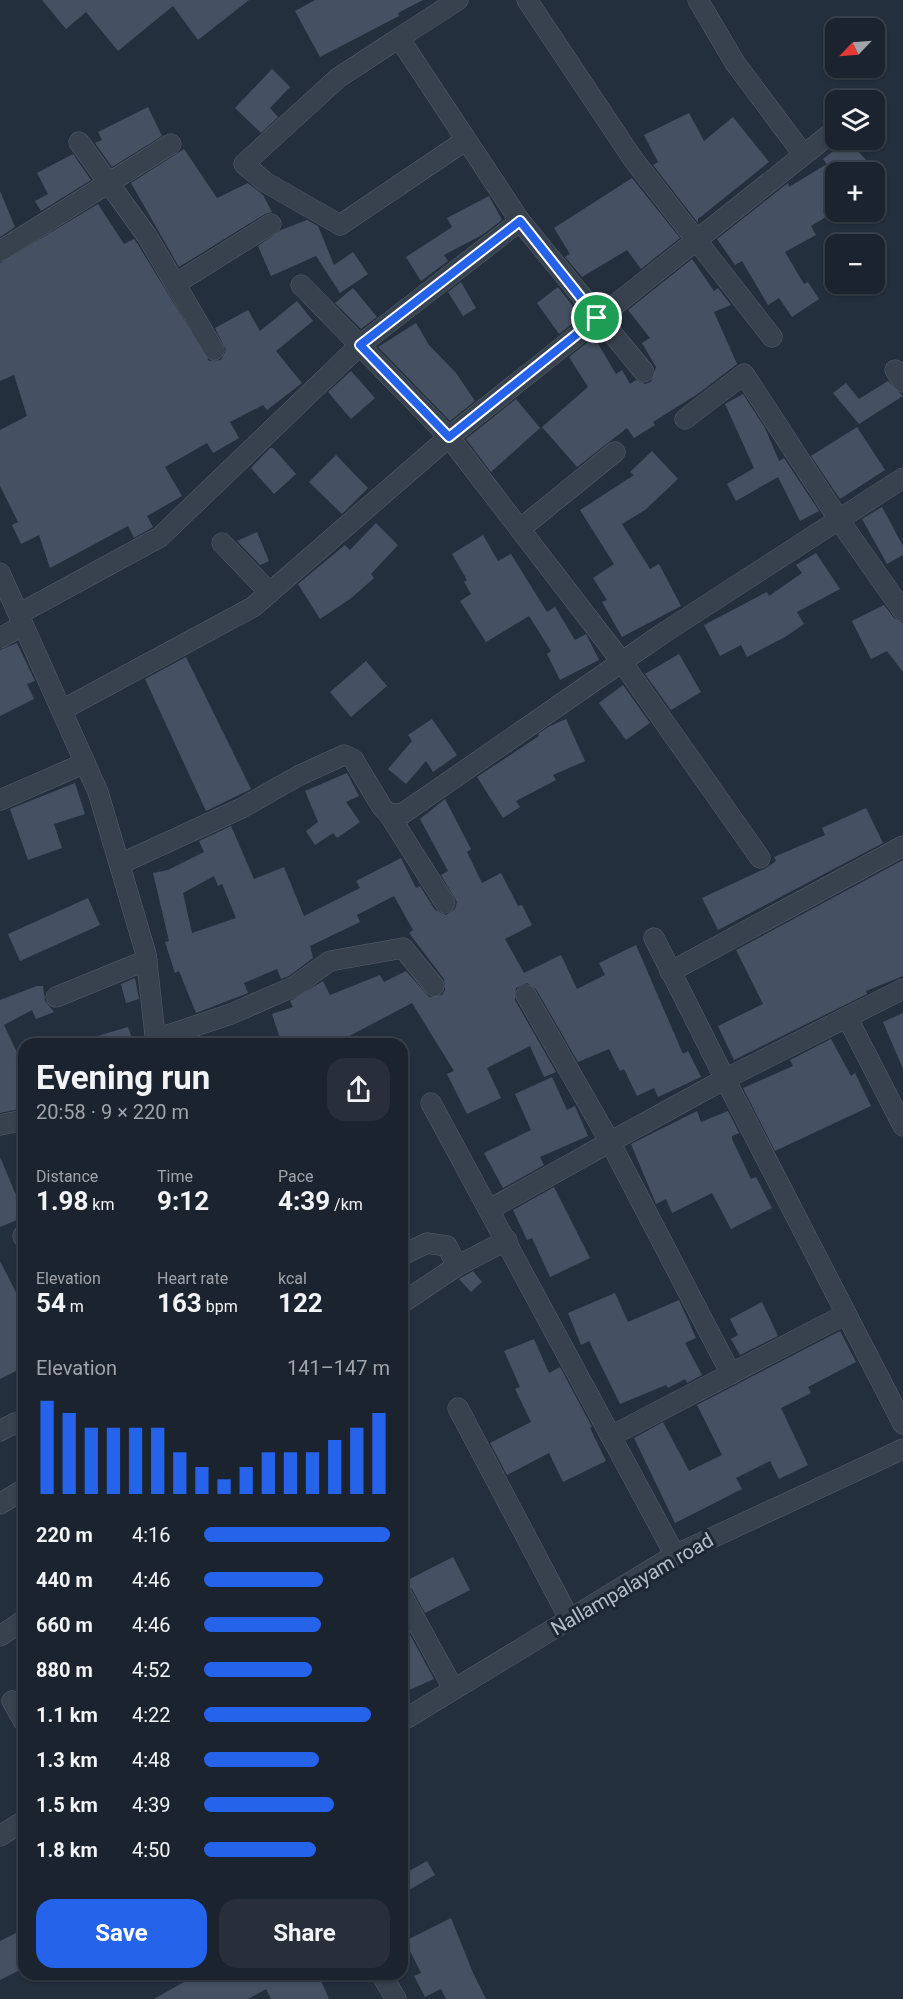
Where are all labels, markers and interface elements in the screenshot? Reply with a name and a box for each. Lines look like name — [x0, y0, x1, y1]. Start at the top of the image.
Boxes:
north arrow — [825, 18, 885, 78]
map controls — [825, 18, 885, 294]
button: layers — [825, 90, 885, 150]
button: + — [825, 162, 885, 222]
button: − — [825, 234, 885, 294]
pin — [571, 292, 622, 343]
icon: arrive — [580, 301, 613, 334]
text: Evening run — [36, 1058, 210, 1097]
button: share — [327, 1058, 390, 1121]
text: 20:58 · 9 × 220 m — [36, 1100, 189, 1124]
text: Distance — [36, 1167, 98, 1186]
text: Time — [157, 1167, 193, 1186]
text: Pace — [278, 1167, 314, 1186]
text: 1.98 — [36, 1186, 88, 1216]
text: 9:12 — [157, 1186, 209, 1216]
text: 4:39 — [278, 1186, 330, 1216]
text: km — [88, 1195, 114, 1214]
text: /km — [330, 1195, 363, 1214]
text: Elevation — [36, 1269, 101, 1288]
text: Heart rate — [157, 1269, 228, 1288]
text: kcal — [278, 1269, 307, 1288]
text: 54 — [36, 1288, 66, 1318]
text: 163 — [157, 1288, 202, 1318]
text: 122 — [278, 1288, 323, 1318]
text: m — [66, 1297, 84, 1316]
text: bpm — [202, 1297, 238, 1316]
text: Elevation — [36, 1356, 117, 1380]
text: 141–147 m — [287, 1356, 390, 1380]
text: 220 m — [36, 1523, 93, 1547]
text: 4:16 — [132, 1523, 171, 1547]
street label: Nallampalayam road — [546, 1528, 718, 1640]
text: 440 m — [36, 1568, 93, 1592]
text: 4:46 — [132, 1568, 171, 1592]
text: 660 m — [36, 1613, 93, 1637]
text: 4:46 — [132, 1613, 171, 1637]
text: 880 m — [36, 1658, 93, 1682]
text: 4:52 — [132, 1658, 171, 1682]
text: 1.1 km — [36, 1703, 98, 1727]
text: 4:22 — [132, 1703, 171, 1727]
text: 1.3 km — [36, 1748, 98, 1772]
text: 4:48 — [132, 1748, 171, 1772]
text: 1.5 km — [36, 1793, 98, 1817]
text: 4:39 — [132, 1793, 171, 1817]
text: 1.8 km — [36, 1838, 98, 1862]
text: 4:50 — [132, 1838, 171, 1862]
button: Save — [36, 1899, 207, 1968]
button: Share — [219, 1899, 390, 1968]

